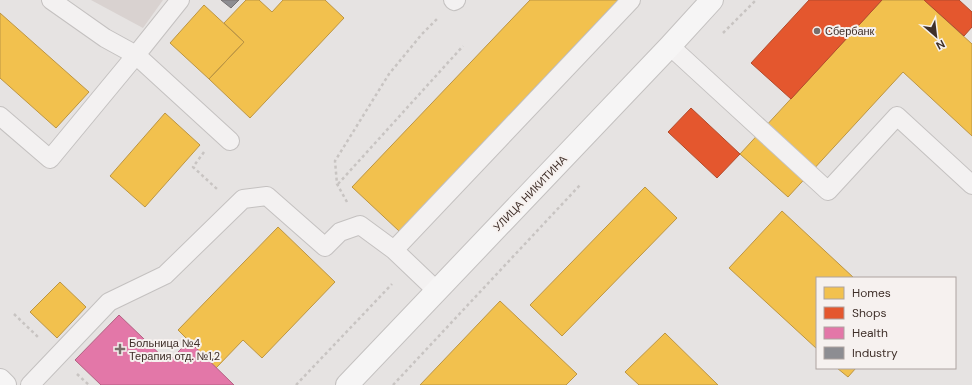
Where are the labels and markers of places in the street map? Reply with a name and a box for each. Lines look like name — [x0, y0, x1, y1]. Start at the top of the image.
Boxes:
place label: Сбербанк — [825, 24, 875, 38]
marker: Сбербанк — [812, 26, 822, 36]
place label: Больница №4 Терапия отд. №1,2 — [129, 336, 220, 363]
marker: Больница №4 Терапия отд. №1,2 — [114, 343, 126, 355]

